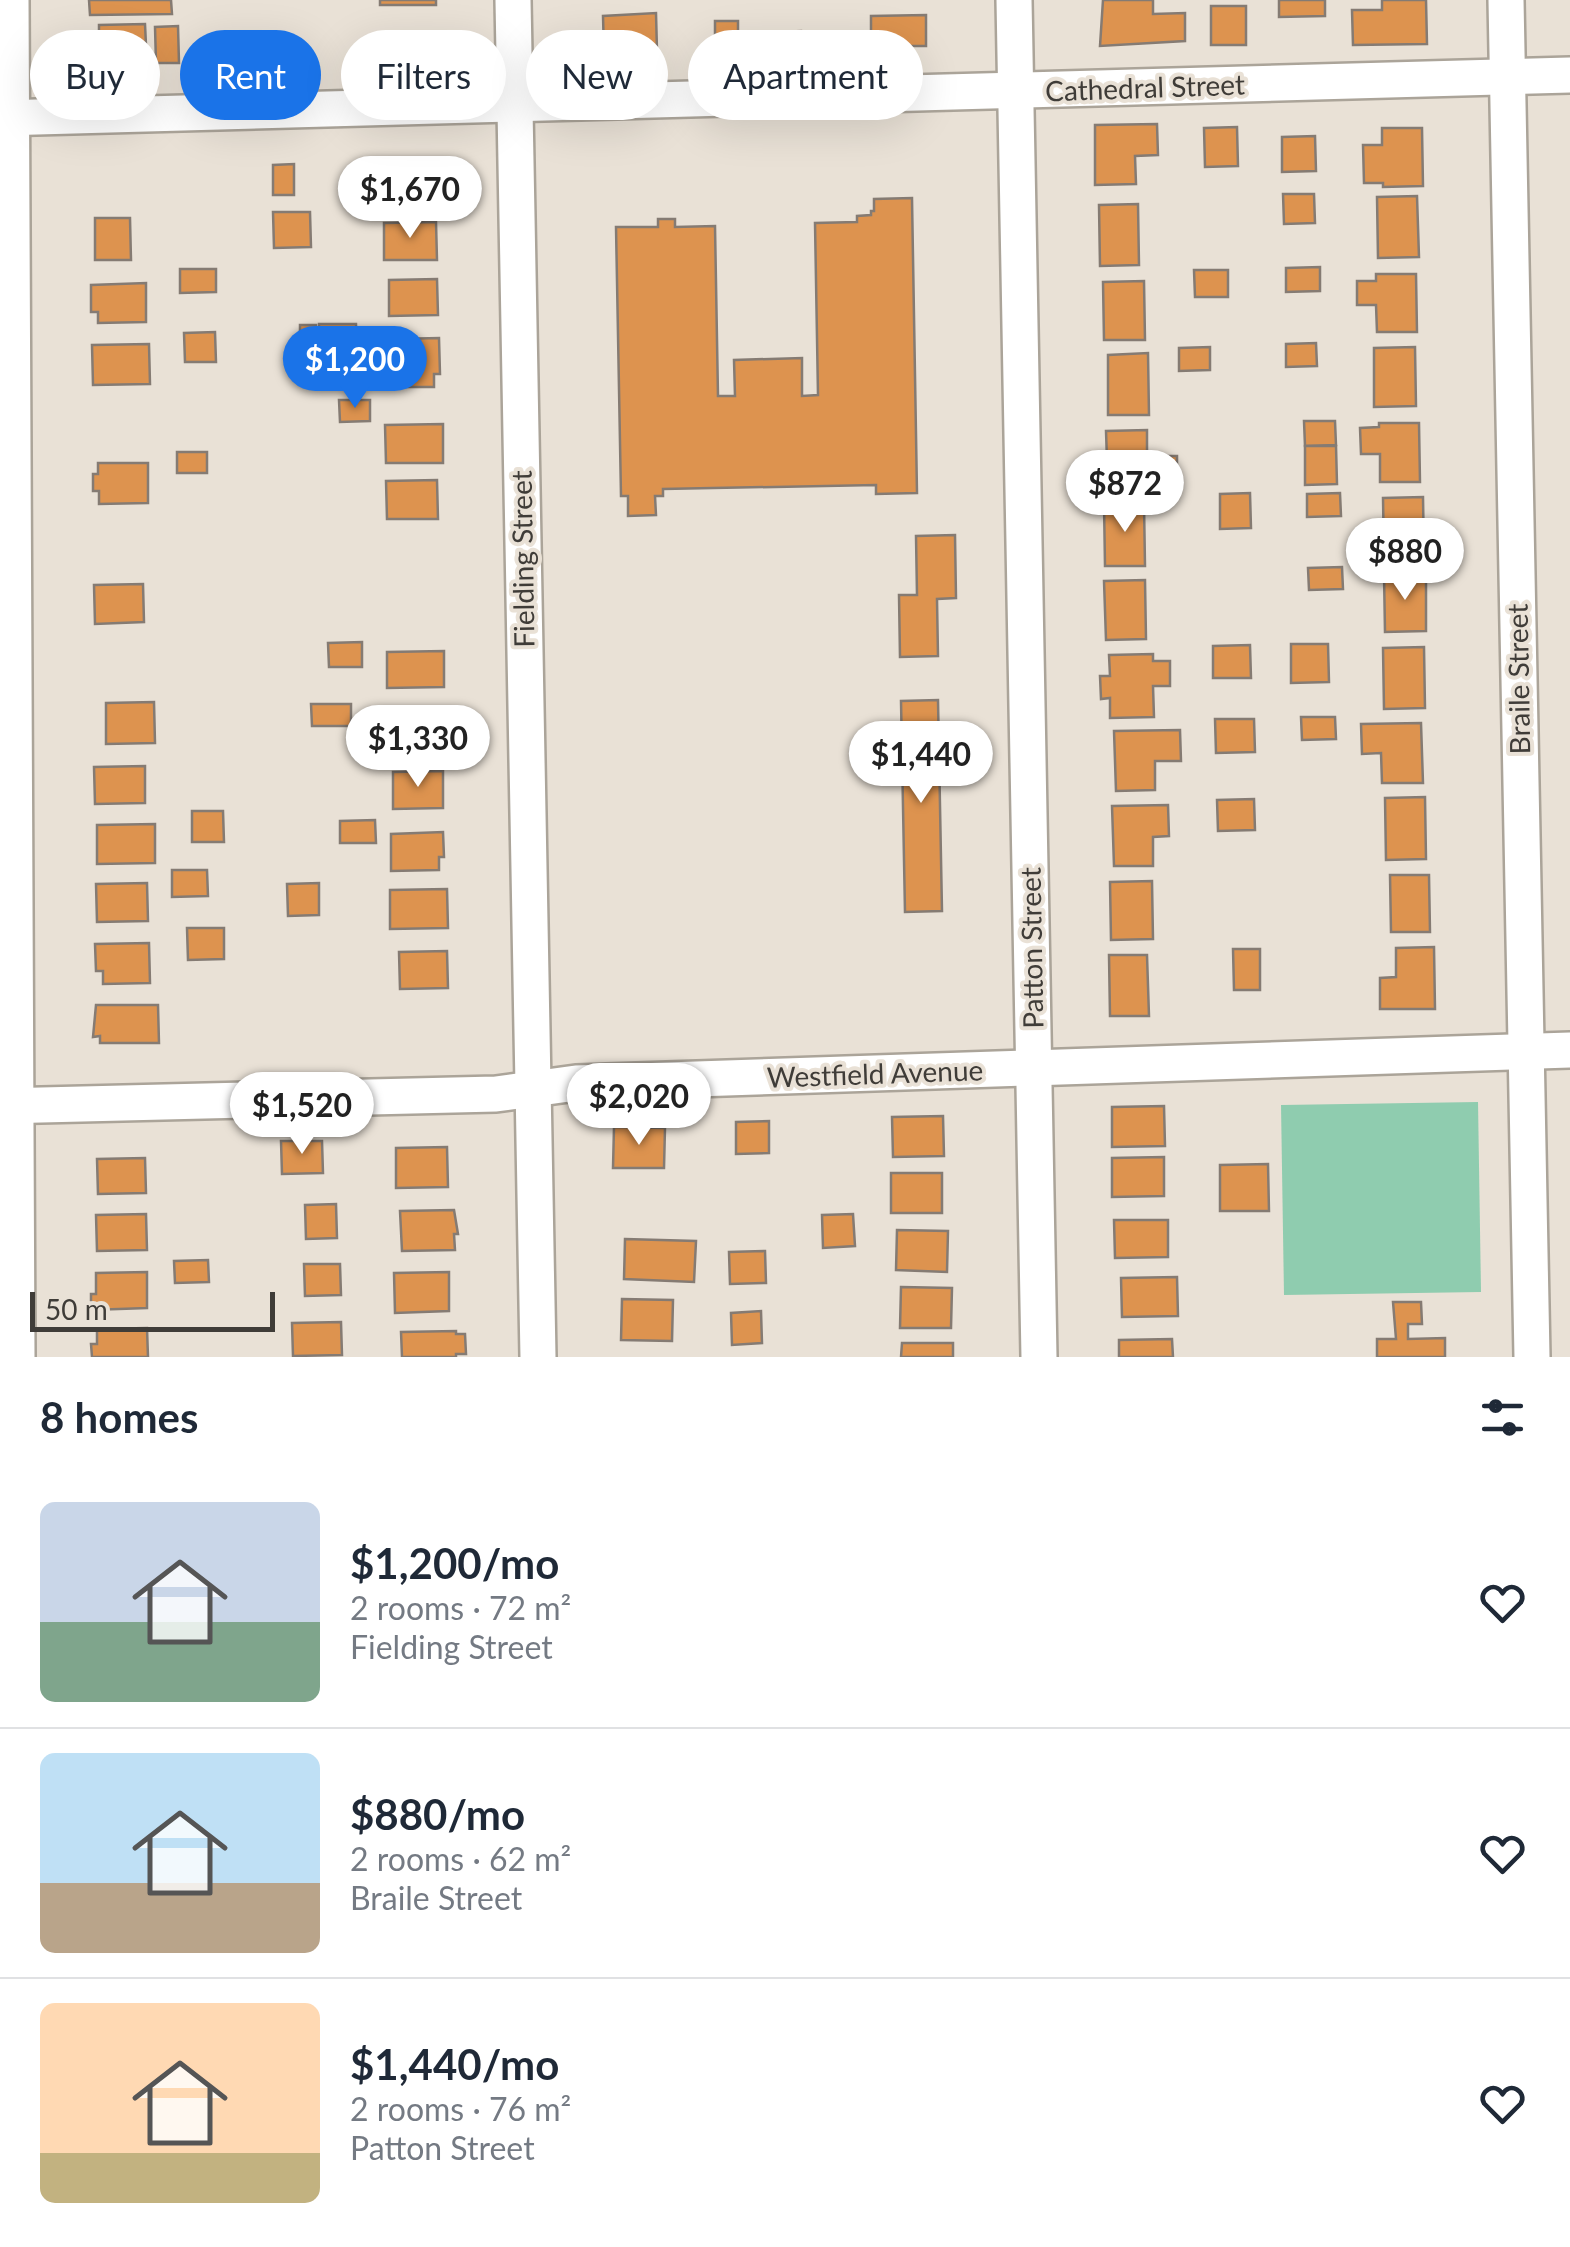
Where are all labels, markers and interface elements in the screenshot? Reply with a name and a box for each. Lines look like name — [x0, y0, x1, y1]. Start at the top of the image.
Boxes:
chip: Buy — [30, 30, 160, 120]
chip: Rent — [180, 30, 321, 120]
chip: Filters — [341, 30, 506, 120]
chip: New — [526, 30, 668, 120]
chip: Apartment — [688, 30, 923, 120]
street label: Cathedral Street — [1044, 67, 1246, 107]
pin: $1,670 — [329, 156, 491, 241]
text: $1,670 — [360, 169, 460, 208]
pin: $1,200 — [274, 326, 436, 411]
text: $1,200 — [305, 339, 405, 378]
pin: $872 — [1066, 450, 1184, 535]
text: $872 — [1088, 463, 1162, 502]
street label: Fielding Street — [503, 470, 541, 648]
pin: $880 — [1346, 518, 1464, 603]
text: $880 — [1368, 531, 1442, 570]
street label: Braile Street — [1500, 603, 1536, 755]
pin: $1,330 — [337, 705, 499, 790]
text: $1,330 — [368, 718, 468, 757]
pin: $1,440 — [840, 721, 1002, 806]
text: $1,440 — [871, 734, 971, 773]
street label: Patton Street — [1013, 867, 1049, 1029]
street label: Westfield Avenue — [766, 1052, 984, 1094]
pin: $2,020 — [558, 1063, 720, 1148]
pin: $1,520 — [221, 1072, 383, 1157]
text: $2,020 — [589, 1076, 689, 1115]
text: $1,520 — [252, 1085, 352, 1124]
scale bar — [30, 1287, 275, 1332]
text: 50 m — [45, 1292, 108, 1326]
icon: filters — [1475, 1390, 1530, 1445]
text: 8 homes — [40, 1392, 198, 1442]
text: $1,200/mo — [350, 1538, 559, 1588]
icon: home — [120, 1542, 240, 1662]
icon: heart — [1475, 1575, 1530, 1630]
text: 2 rooms · 72 m² — [350, 1588, 571, 1627]
text: Fielding Street — [350, 1627, 553, 1666]
text: $880/mo — [350, 1789, 525, 1839]
icon: home — [120, 1793, 240, 1913]
icon: heart — [1475, 1826, 1530, 1881]
text: 2 rooms · 62 m² — [350, 1839, 571, 1878]
text: Braile Street — [350, 1878, 522, 1917]
text: $1,440/mo — [350, 2039, 559, 2089]
icon: home — [120, 2043, 240, 2163]
icon: heart — [1475, 2076, 1530, 2131]
text: 2 rooms · 76 m² — [350, 2089, 571, 2128]
text: Patton Street — [350, 2128, 535, 2167]

